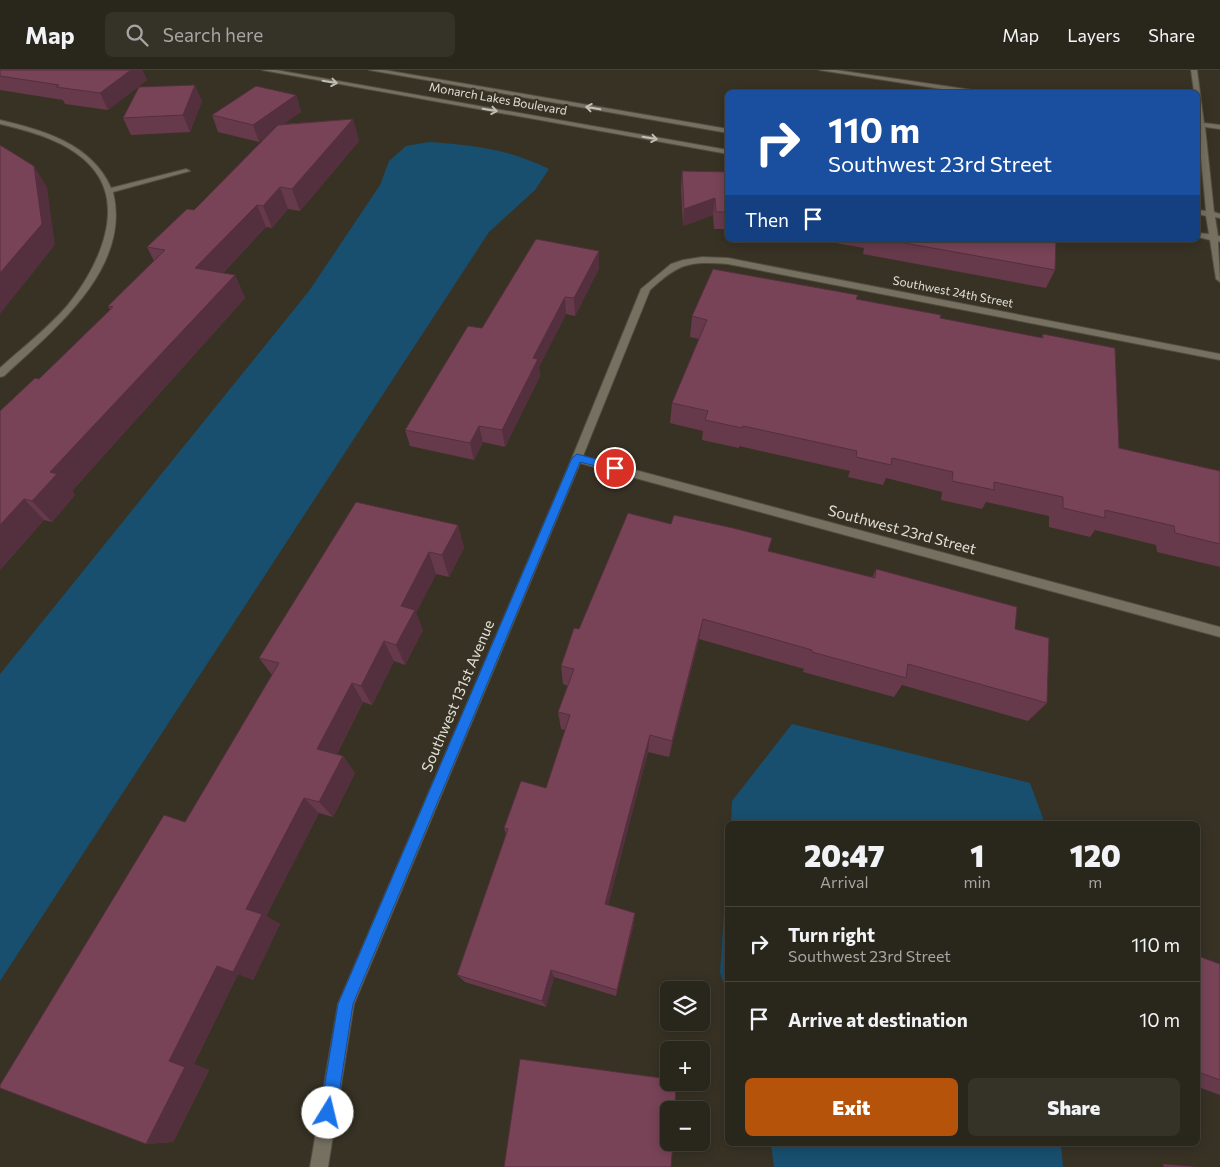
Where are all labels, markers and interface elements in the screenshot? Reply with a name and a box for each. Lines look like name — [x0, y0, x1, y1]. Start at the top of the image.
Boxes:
search box — [105, 12, 455, 57]
text: Map — [25, 20, 75, 49]
icon: search — [123, 21, 151, 49]
text: Search here — [163, 23, 263, 46]
text: Map — [1002, 24, 1039, 46]
text: Layers — [1067, 24, 1120, 46]
text: Share — [1148, 24, 1195, 46]
one-way arrow — [322, 77, 338, 87]
street label: Monarch Lakes Boulevard — [428, 79, 568, 117]
one-way arrow — [586, 103, 602, 113]
one-way arrow — [482, 105, 498, 115]
text: 110 m — [828, 107, 920, 150]
icon: right — [745, 110, 810, 175]
one-way arrow — [642, 134, 658, 144]
text: Southwest 23rd Street — [828, 150, 1052, 177]
icon: arrive — [799, 205, 827, 233]
text: Then — [745, 208, 789, 231]
street label: Southwest 24th Street — [892, 272, 1015, 310]
pin — [594, 447, 636, 489]
icon: arrive — [601, 454, 629, 482]
street label: Southwest 23rd Street — [826, 501, 978, 557]
street label: Southwest 131st Avenue — [417, 617, 497, 774]
text: 20:47 — [804, 836, 885, 873]
text: 1 — [970, 836, 984, 873]
text: 120 — [1070, 836, 1121, 873]
text: Arrival — [820, 872, 868, 891]
text: min — [964, 872, 991, 891]
text: m — [1088, 872, 1102, 891]
text: Turn right — [788, 923, 875, 946]
icon: right — [745, 930, 773, 958]
text: 110 m — [1131, 933, 1180, 956]
text: Southwest 23rd Street — [788, 946, 951, 965]
map controls — [660, 981, 710, 1151]
button: layers — [660, 981, 710, 1031]
icon: arrive — [745, 1005, 773, 1033]
text: Arrive at destination — [788, 1008, 968, 1031]
text: 10 m — [1139, 1008, 1180, 1031]
button: + — [660, 1041, 710, 1091]
button: Exit — [745, 1078, 958, 1136]
button: Share — [968, 1078, 1180, 1136]
position arrow — [301, 1086, 353, 1138]
button: − — [660, 1101, 710, 1151]

